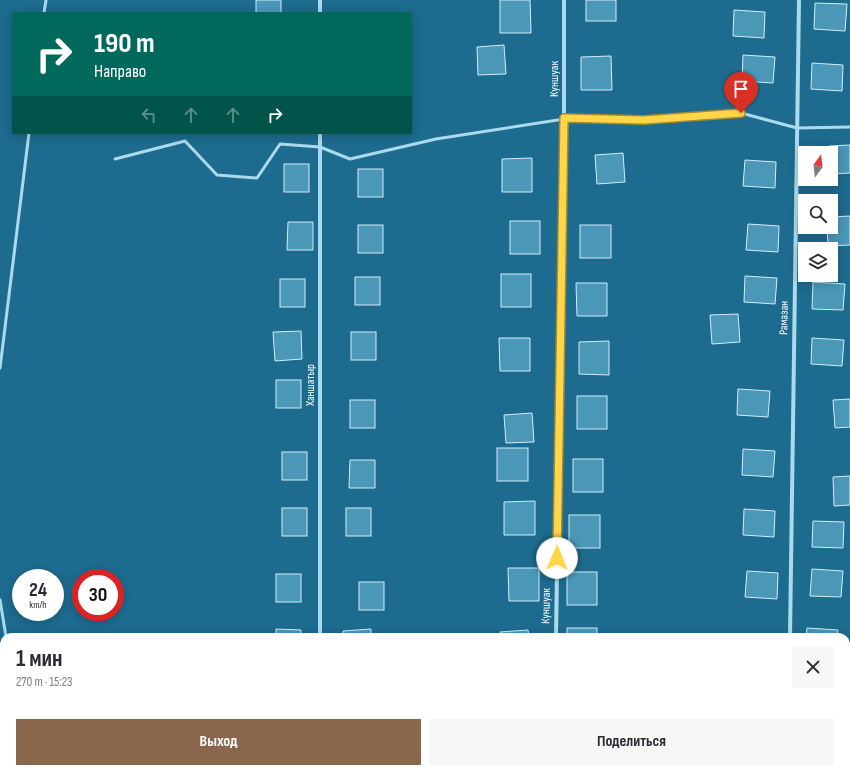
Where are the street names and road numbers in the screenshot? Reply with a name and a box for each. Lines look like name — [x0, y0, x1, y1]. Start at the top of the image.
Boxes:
street label: Куншуак — [547, 61, 562, 97]
street label: Рамазан — [776, 301, 792, 335]
street label: Ханшатыр — [303, 364, 318, 407]
street label: Куншуак — [538, 587, 554, 624]

